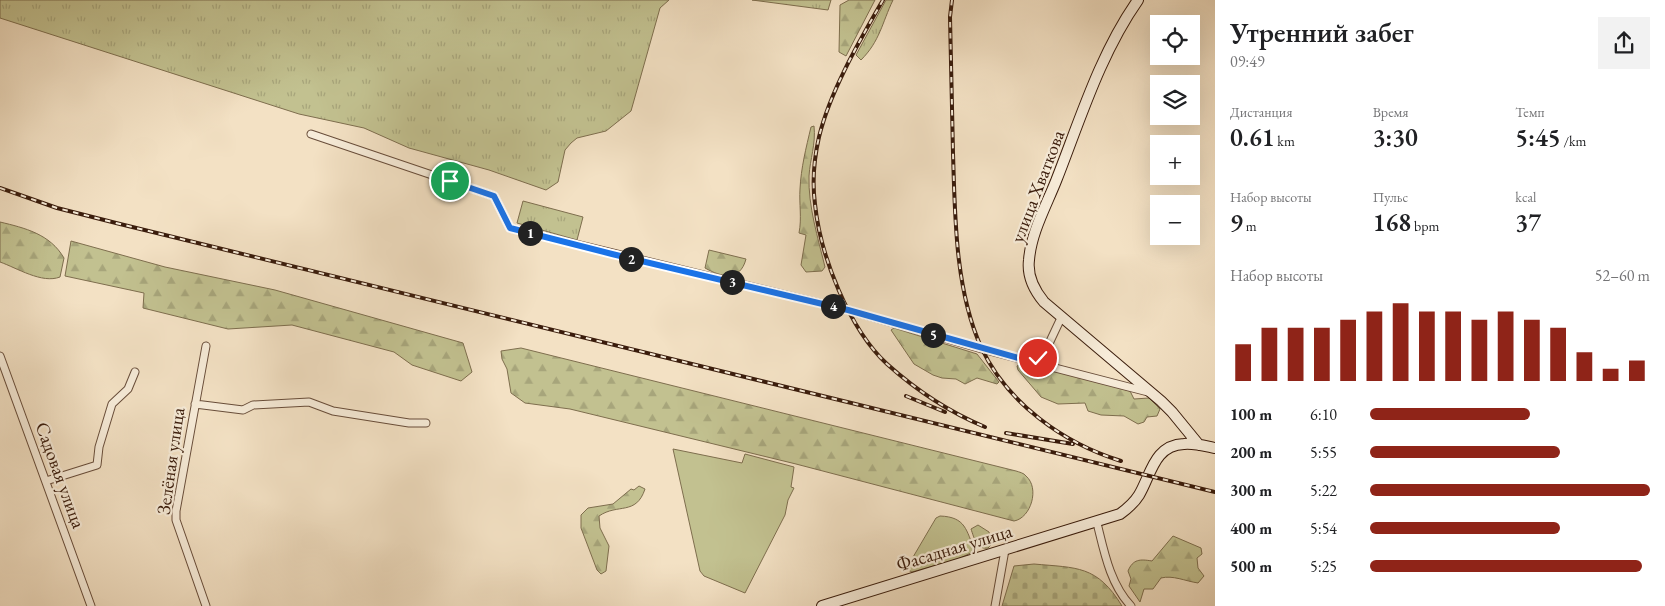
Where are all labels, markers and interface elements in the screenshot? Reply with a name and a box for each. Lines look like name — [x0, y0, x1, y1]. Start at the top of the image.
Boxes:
text: Утренний забег — [1230, 14, 1414, 50]
map controls — [1150, 15, 1200, 245]
button: locate — [1150, 15, 1200, 65]
button: share — [1598, 17, 1650, 69]
text: 09:49 — [1230, 51, 1265, 72]
button: layers — [1150, 75, 1200, 125]
text: Дистанция — [1230, 103, 1292, 121]
text: Время — [1373, 103, 1409, 121]
text: Темп — [1515, 103, 1545, 121]
text: 0.61 — [1230, 121, 1275, 153]
text: 3:30 — [1373, 121, 1418, 153]
text: 5:45 — [1515, 121, 1561, 153]
street label: улица Хваткова — [1005, 126, 1071, 246]
text: km — [1275, 132, 1295, 150]
text: /km — [1561, 132, 1586, 150]
button: + — [1150, 135, 1200, 185]
pin — [429, 160, 471, 202]
icon: arrive — [436, 167, 464, 195]
text: Набор высоты — [1230, 188, 1311, 206]
text: Пульс — [1373, 188, 1408, 206]
text: kcal — [1515, 188, 1536, 206]
button: − — [1150, 195, 1200, 245]
text: 9 — [1230, 206, 1243, 238]
text: 168 — [1373, 206, 1411, 238]
text: 37 — [1515, 206, 1541, 238]
text: m — [1243, 217, 1257, 235]
text: bpm — [1411, 217, 1439, 235]
pin: 1 — [518, 220, 542, 246]
text: 1 — [527, 224, 534, 242]
pin: 2 — [618, 246, 644, 272]
text: 2 — [628, 250, 635, 268]
text: Набор высоты — [1230, 265, 1323, 286]
text: 52–60 m — [1595, 265, 1650, 286]
pin: 3 — [720, 270, 744, 294]
text: 3 — [729, 273, 736, 291]
pin: 4 — [820, 294, 846, 318]
text: 4 — [830, 297, 837, 315]
pin: 5 — [920, 322, 946, 348]
text: 5 — [930, 326, 937, 344]
pin — [1017, 337, 1059, 379]
icon: check — [1024, 344, 1052, 372]
text: 100 m — [1230, 404, 1272, 425]
text: 6:10 — [1310, 404, 1337, 425]
street label: Зелёная улица — [151, 406, 190, 516]
street label: Садовая улица — [30, 419, 91, 532]
text: 200 m — [1230, 442, 1272, 463]
text: 5:55 — [1310, 442, 1337, 463]
text: 300 m — [1230, 480, 1272, 501]
text: 5:22 — [1310, 480, 1337, 501]
street label: Фасадная улица — [893, 518, 1016, 577]
text: 400 m — [1230, 518, 1272, 539]
text: 5:54 — [1310, 518, 1337, 539]
text: 500 m — [1230, 556, 1272, 577]
text: 5:25 — [1310, 556, 1337, 577]

